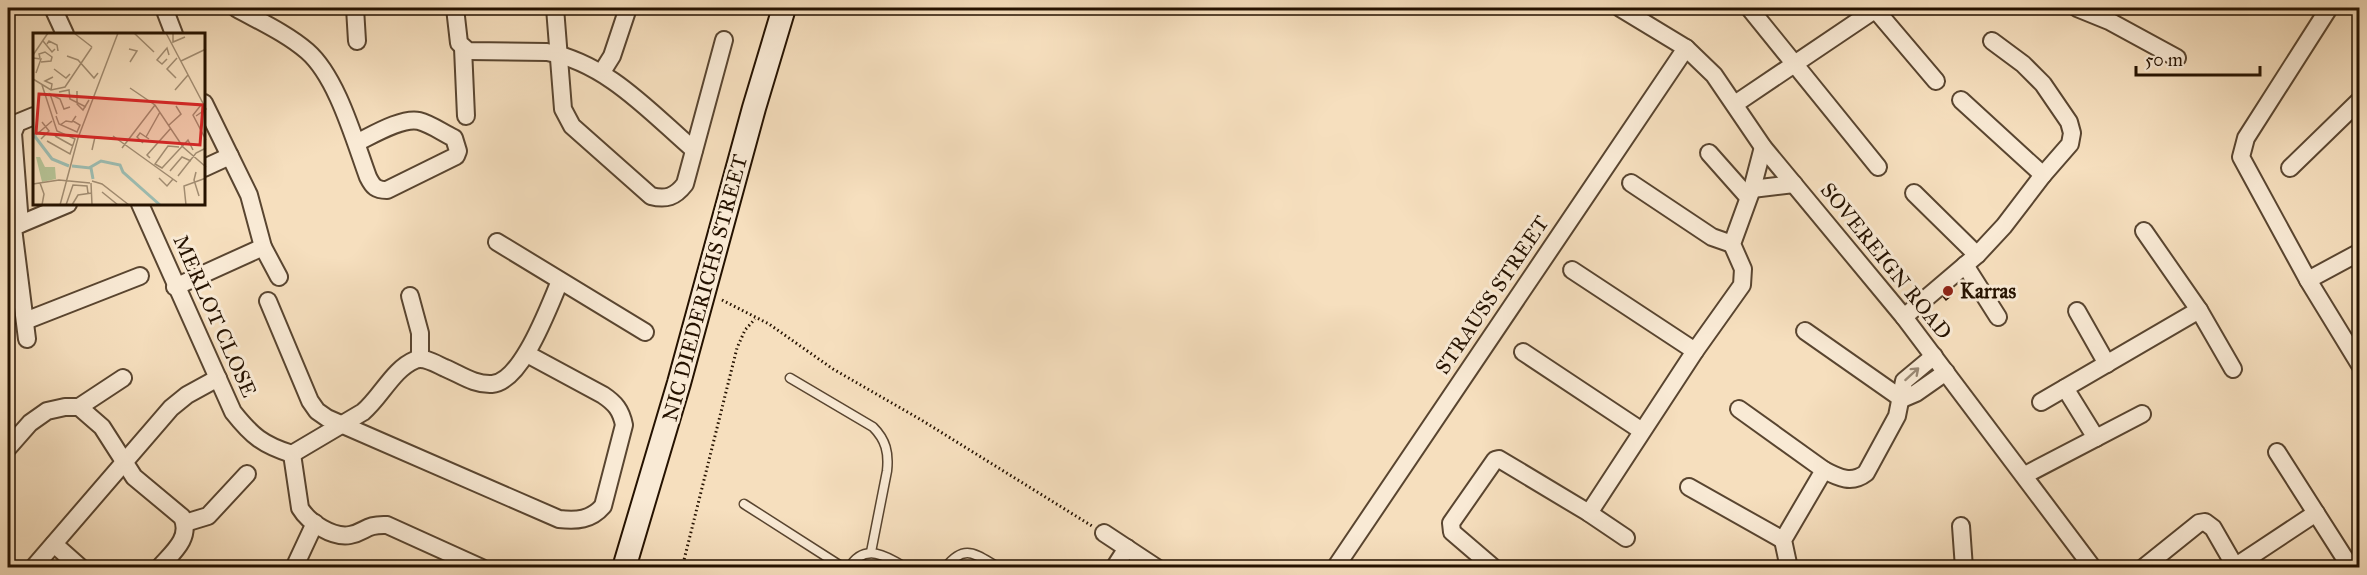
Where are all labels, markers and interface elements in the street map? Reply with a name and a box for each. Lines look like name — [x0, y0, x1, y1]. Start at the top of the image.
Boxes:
inset map — [33, 33, 206, 206]
scale bar — [2136, 39, 2260, 77]
text: 50 m — [2145, 49, 2183, 71]
street label: NIC DIEDERICHS STREET — [657, 152, 753, 424]
street label: SOVEREIGN ROAD — [1815, 177, 1957, 345]
street label: STRAUSS STREET — [1429, 211, 1555, 379]
street label: MERLOT CLOSE — [168, 231, 262, 401]
place label: Karras — [1960, 278, 2016, 304]
marker: Karras — [1941, 284, 1955, 298]
one-way arrow — [1904, 367, 1919, 381]

